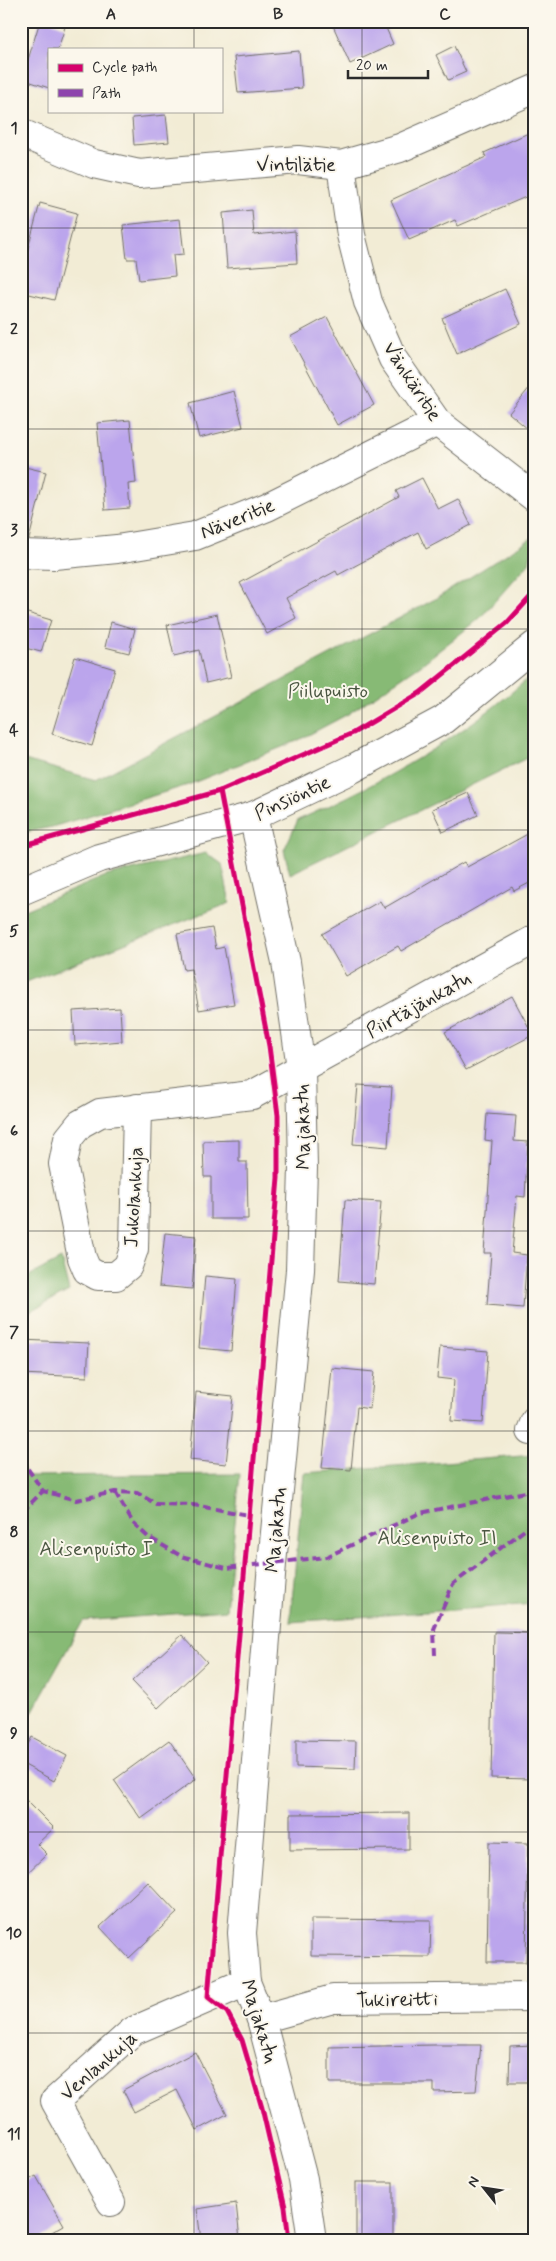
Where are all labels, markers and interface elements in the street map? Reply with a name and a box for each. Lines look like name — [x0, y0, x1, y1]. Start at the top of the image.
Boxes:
text: A — [106, 4, 116, 25]
text: B — [273, 4, 283, 25]
text: C — [439, 4, 451, 25]
legend — [48, 48, 222, 112]
scale bar — [348, 48, 428, 80]
text: 20 m — [356, 56, 388, 76]
text: Cycle path — [92, 58, 157, 78]
text: Path — [92, 84, 121, 104]
text: 1 — [10, 118, 18, 139]
street label: Vintilätie — [256, 152, 336, 179]
text: 2 — [10, 319, 18, 340]
street label: Vänkäritie — [376, 337, 448, 427]
street label: Näveritie — [196, 492, 279, 547]
text: 3 — [10, 520, 18, 541]
park label: Piilupuisto — [288, 678, 368, 705]
text: 4 — [9, 720, 19, 741]
street label: Pinsiöntie — [250, 769, 335, 828]
text: 5 — [9, 921, 19, 942]
street label: Piirtäjänkatu — [361, 965, 476, 1045]
street label: Majakatu — [289, 1084, 318, 1170]
text: 6 — [10, 1121, 18, 1142]
street label: Jukolankuja — [118, 1146, 151, 1248]
text: 7 — [9, 1322, 19, 1343]
street label: Majakatu — [259, 1486, 294, 1574]
text: 8 — [9, 1522, 19, 1543]
park label: Alisenpuisto II — [377, 1525, 497, 1552]
park label: Alisenpuisto I — [39, 1536, 153, 1563]
text: 9 — [10, 1723, 18, 1744]
text: 10 — [6, 1923, 22, 1944]
street label: Majakatu — [233, 1976, 284, 2066]
street label: Tukireitti — [356, 1986, 438, 2015]
street label: Venlankuja — [55, 2025, 143, 2107]
text: 11 — [7, 2124, 21, 2145]
north arrow — [458, 2164, 508, 2214]
text: N — [463, 2173, 484, 2191]

